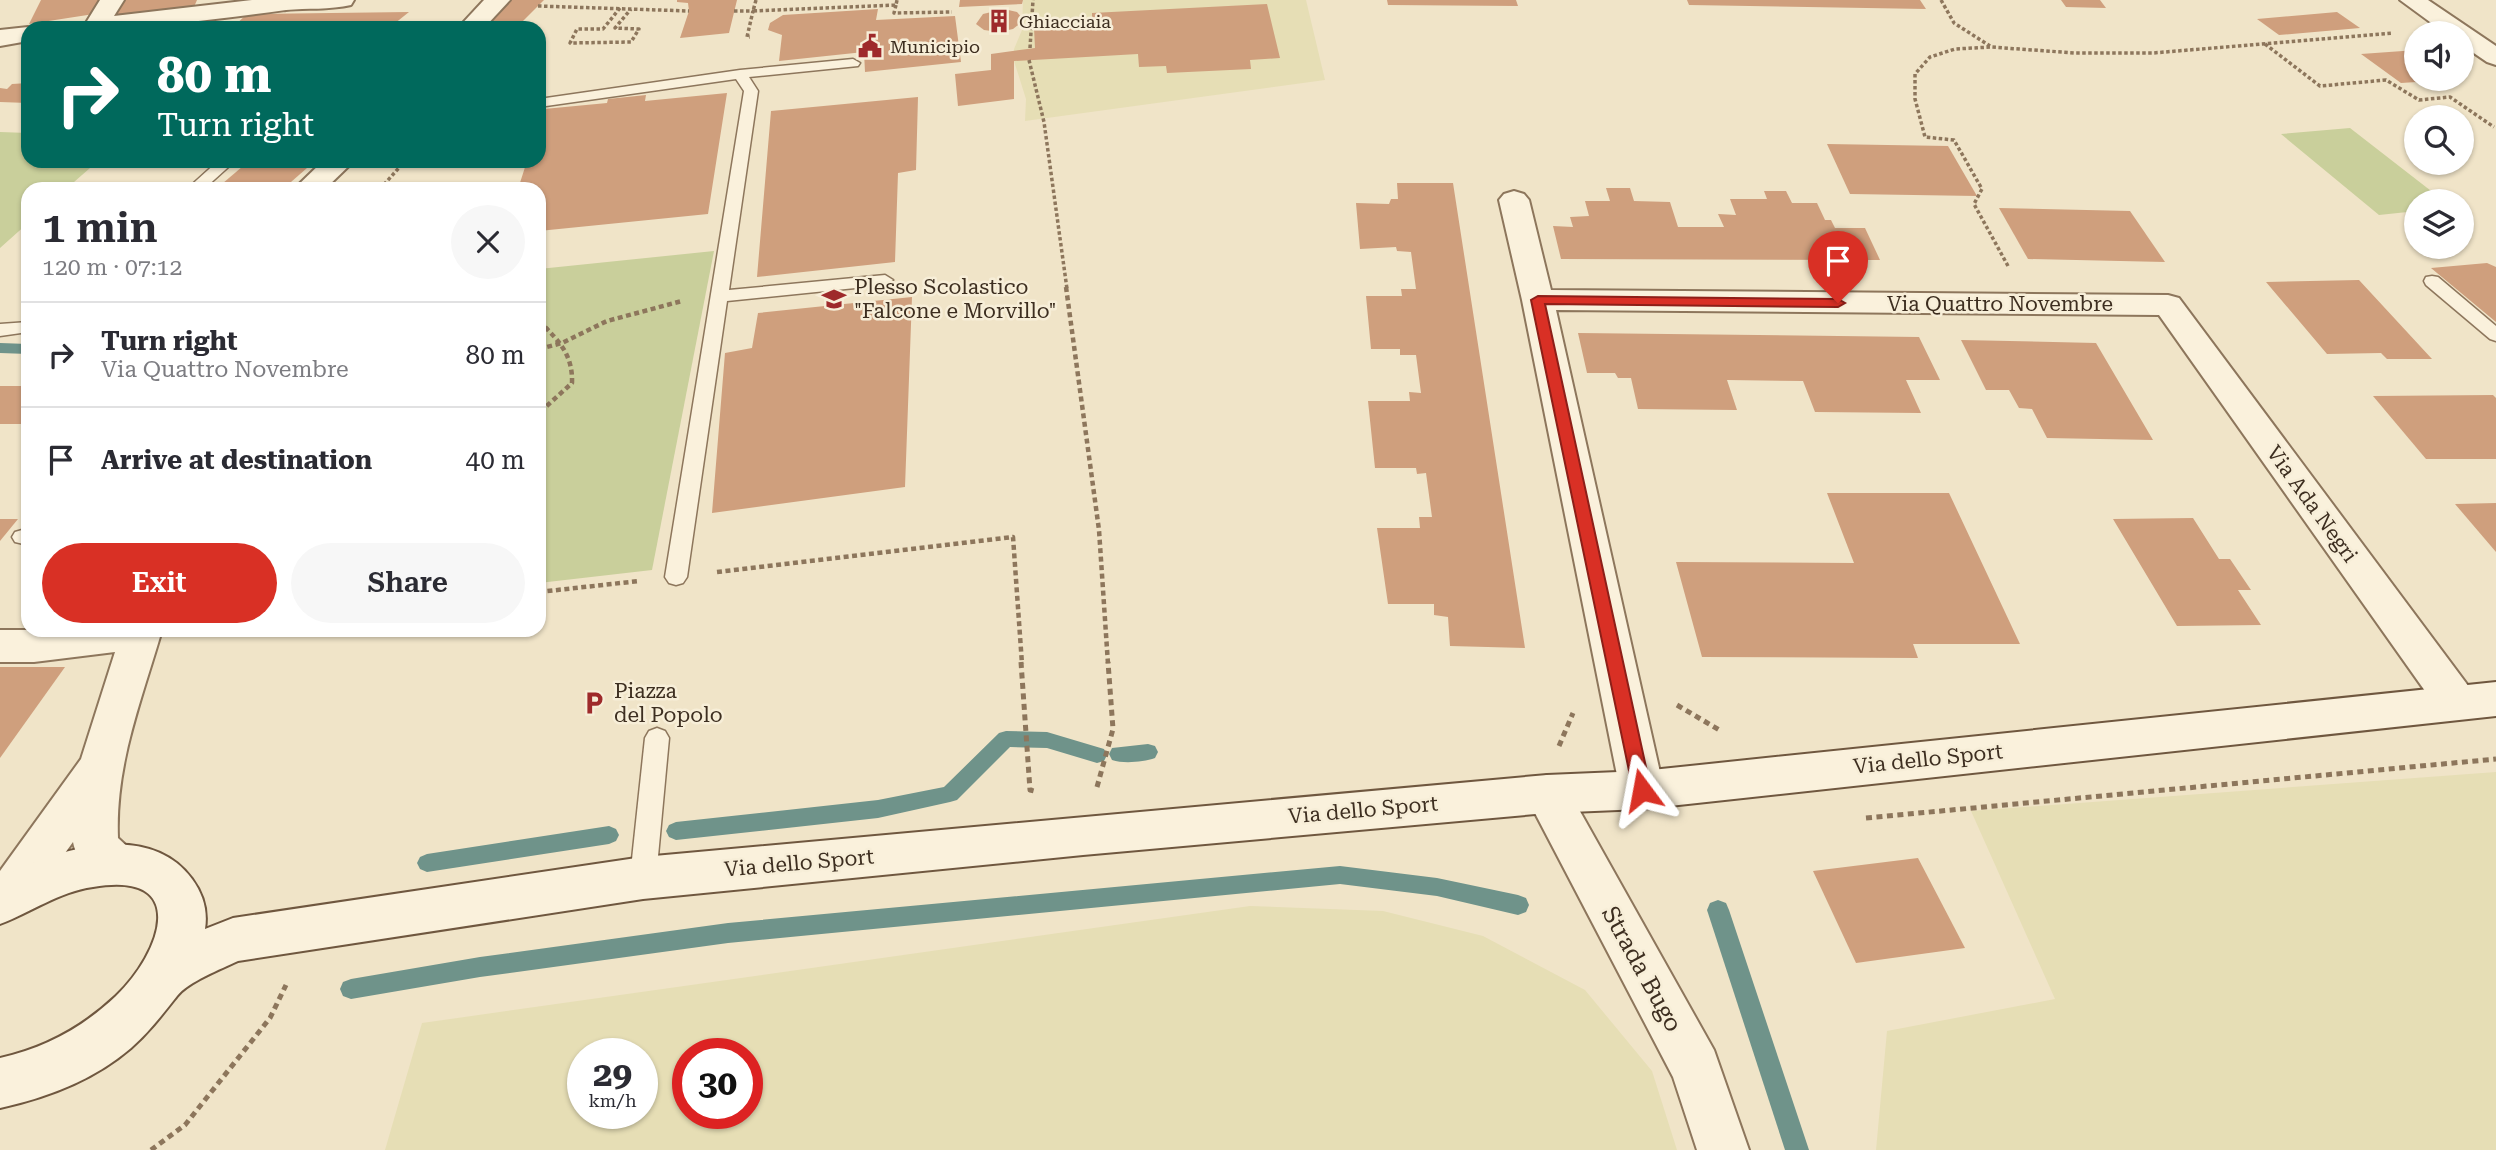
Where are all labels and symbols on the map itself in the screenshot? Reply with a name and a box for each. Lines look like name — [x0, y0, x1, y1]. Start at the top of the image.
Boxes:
building icon: Ghiacciaia — [985, 7, 1013, 35]
place label: Ghiacciaia — [1019, 11, 1111, 32]
public building icon: Municipio — [856, 32, 884, 60]
place label: Municipio — [890, 36, 980, 57]
pin — [1808, 231, 1868, 303]
place label: Plesso Scolastico "Falcone e Morvillo" — [854, 275, 1056, 323]
school or university icon: Plesso Scolastico "Falcone e Morvillo" — [820, 285, 848, 313]
street label: Via Quattro Novembre — [1887, 292, 2113, 316]
street label: Via Ada Negri — [2262, 441, 2362, 567]
place label: Piazza del Popolo — [614, 679, 723, 727]
parking icon: Piazza del Popolo — [580, 689, 608, 717]
street label: Via dello Sport — [1852, 739, 2004, 779]
position arrow — [1605, 753, 1679, 827]
street label: Via dello Sport — [1287, 791, 1439, 829]
street label: Via dello Sport — [723, 844, 875, 882]
street label: Strada Bugo — [1596, 901, 1688, 1037]
speed limit sign: 30 — [672, 1038, 763, 1129]

